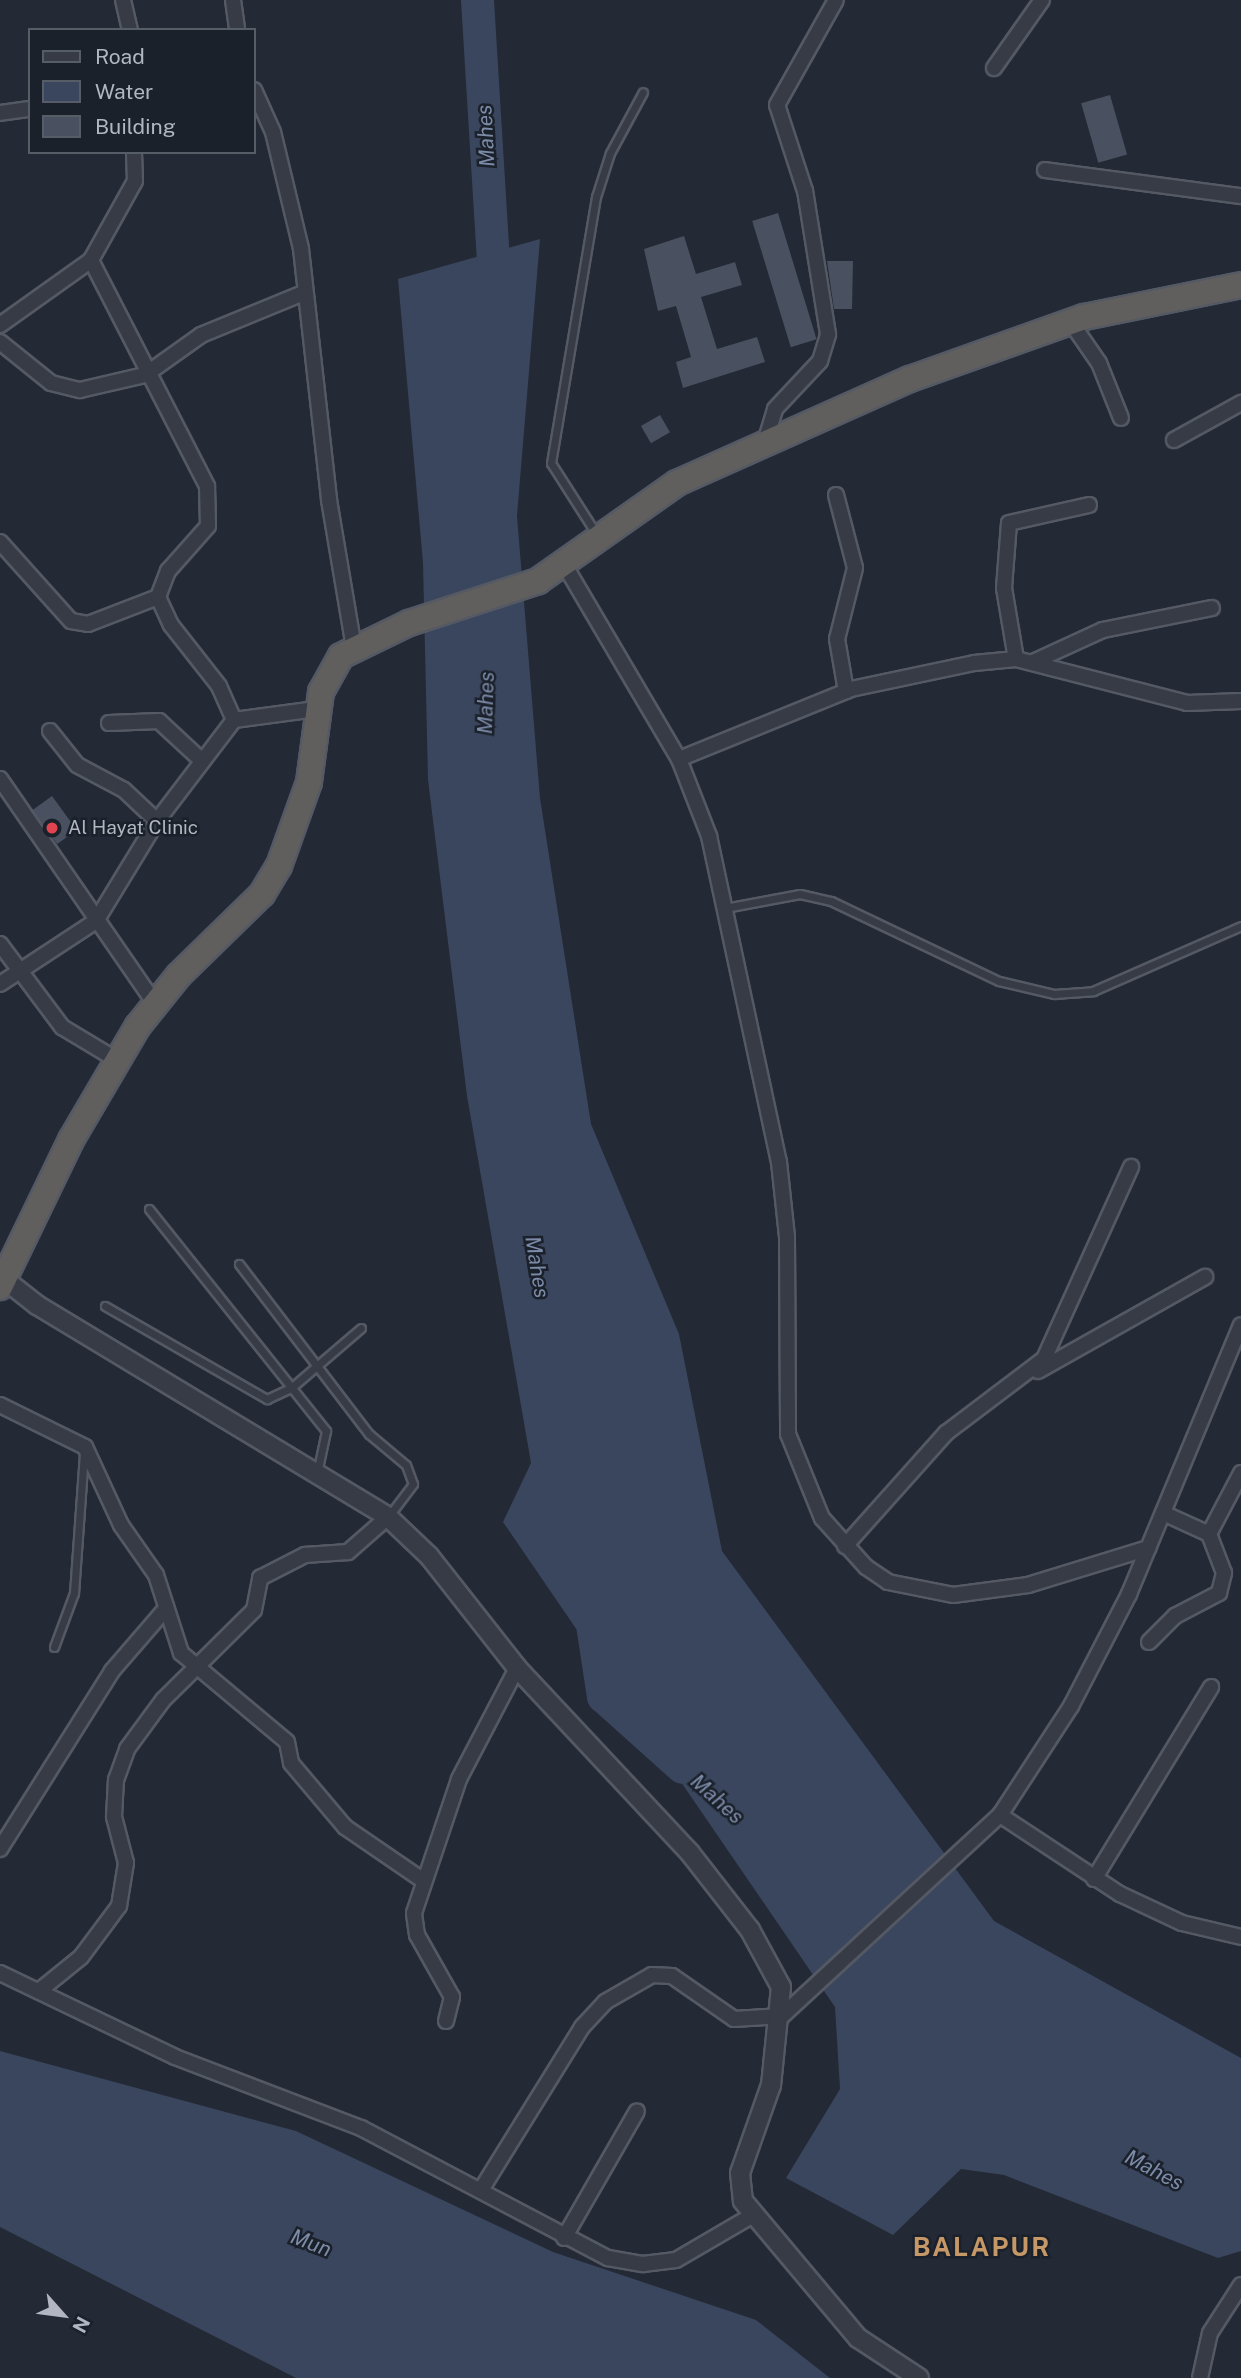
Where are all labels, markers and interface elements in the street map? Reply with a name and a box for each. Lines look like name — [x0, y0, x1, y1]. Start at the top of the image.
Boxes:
legend — [28, 28, 256, 154]
text: Road — [95, 44, 145, 69]
text: Water — [95, 79, 153, 104]
water label: Mahes — [472, 104, 500, 168]
text: Building — [95, 114, 176, 139]
water label: Mahes — [472, 671, 500, 735]
place label: Al Hayat Clinic — [68, 817, 198, 839]
marker: Al Hayat Clinic — [42, 818, 62, 838]
water label: Mahes — [520, 1234, 554, 1300]
water label: Mahes — [685, 1769, 749, 1829]
water label: Mahes — [1121, 2144, 1187, 2196]
water label: Mun — [287, 2224, 335, 2262]
district label: BALAPUR — [914, 2231, 1050, 2263]
north arrow — [28, 2280, 98, 2350]
text: N — [68, 2313, 95, 2337]

